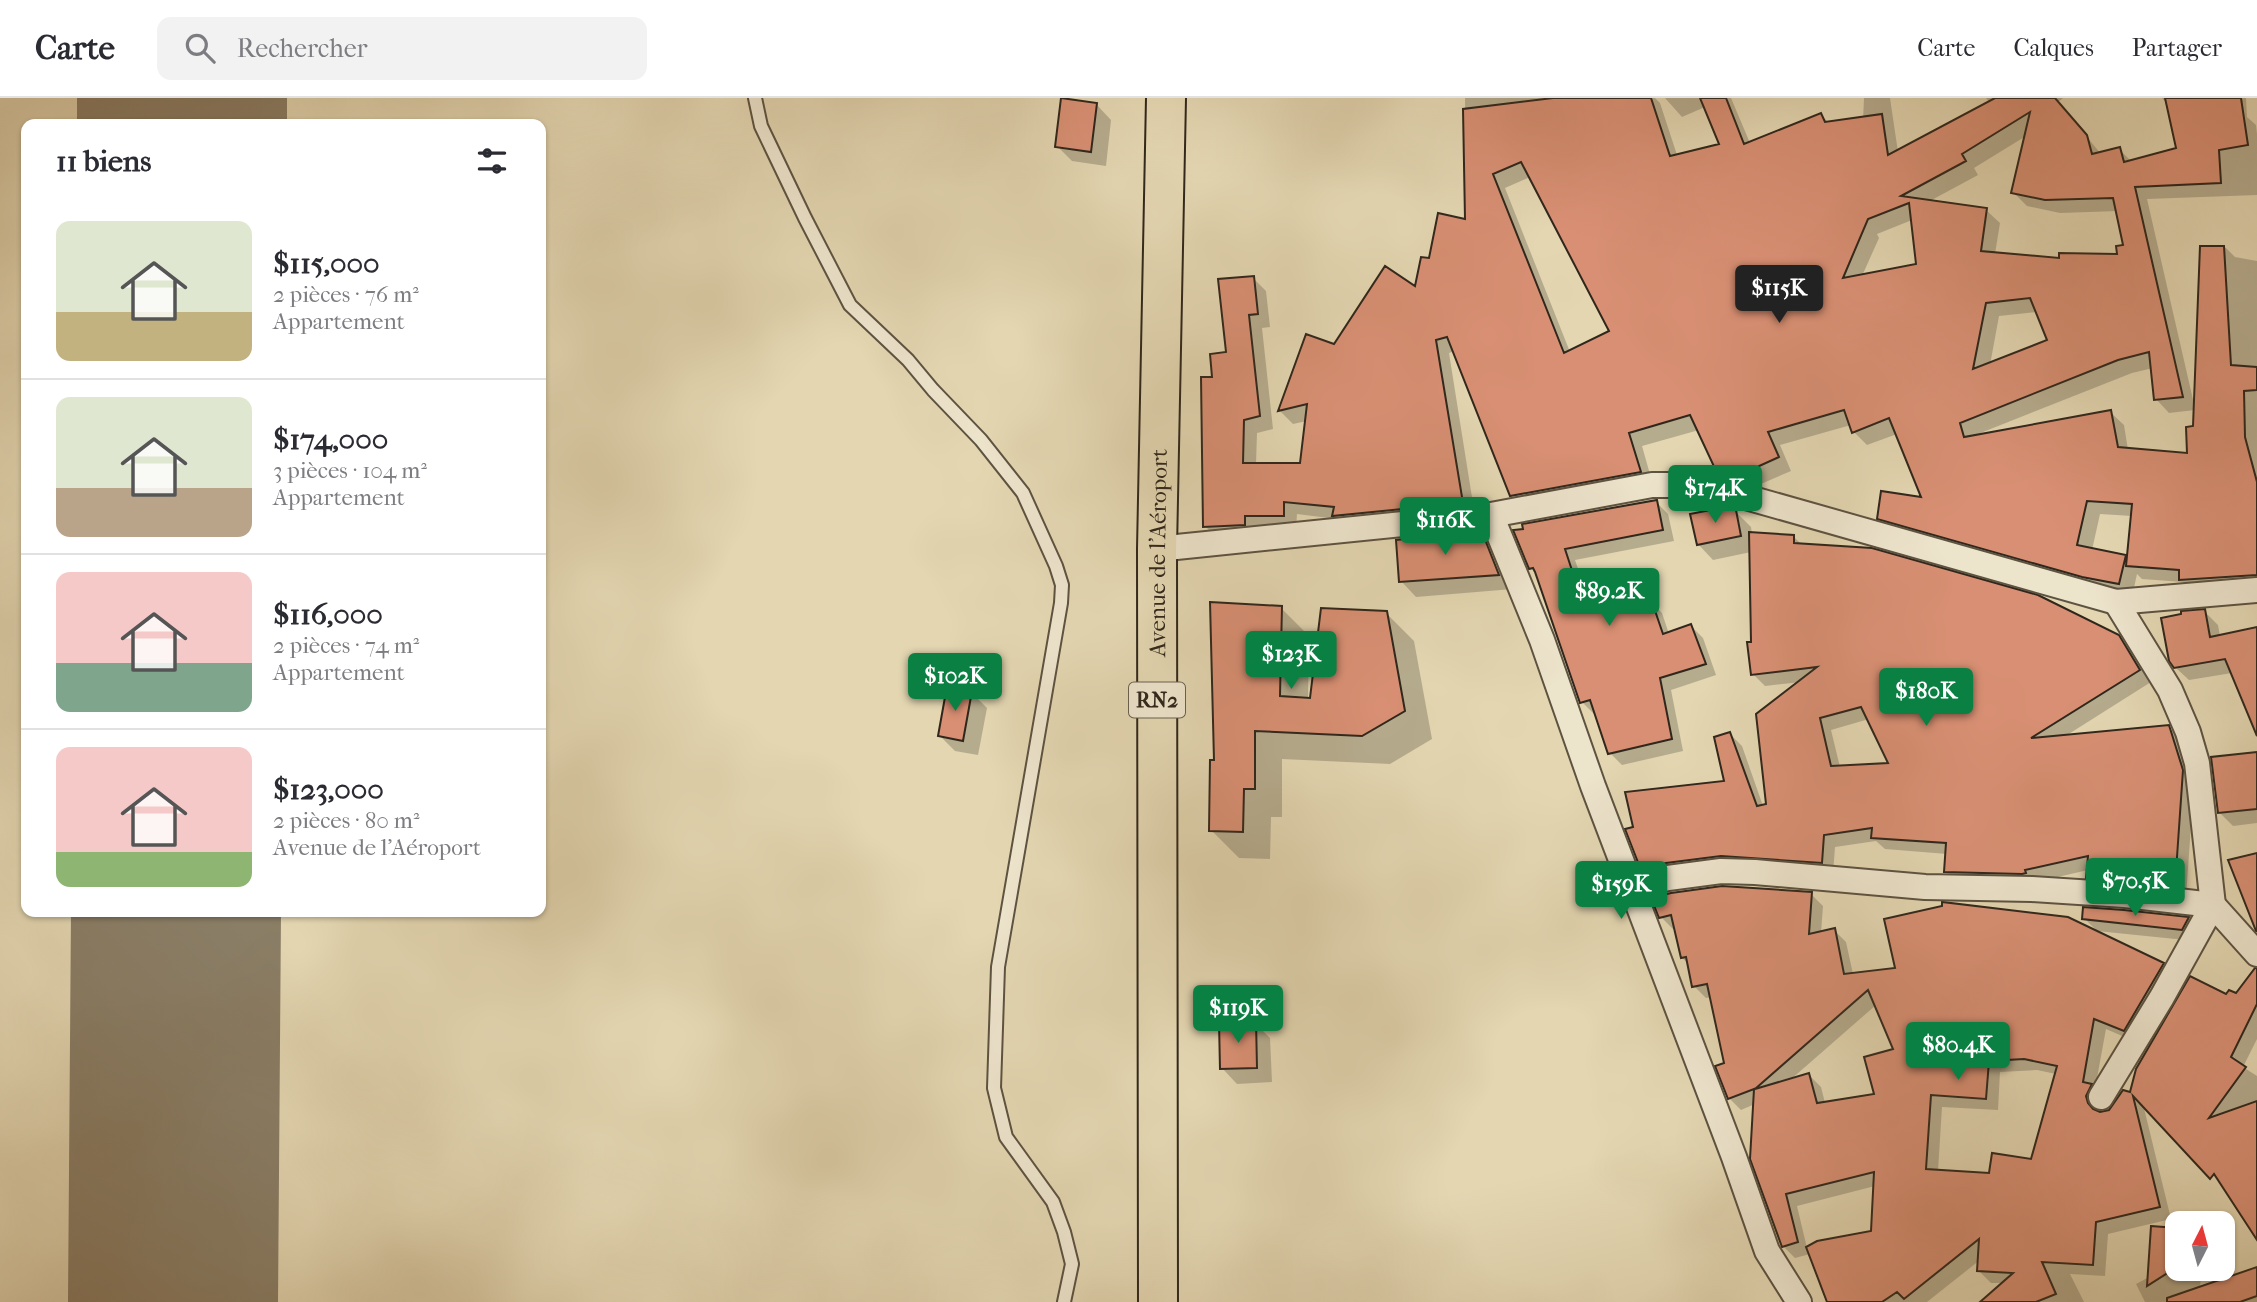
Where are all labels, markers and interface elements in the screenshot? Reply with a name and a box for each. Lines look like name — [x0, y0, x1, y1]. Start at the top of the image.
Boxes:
search box — [157, 17, 647, 80]
text: Carte — [35, 29, 115, 68]
icon: search — [181, 29, 219, 67]
text: Rechercher — [237, 33, 368, 64]
text: Carte — [1917, 34, 1975, 62]
text: Calques — [2013, 34, 2094, 62]
text: Partager — [2132, 34, 2222, 62]
icon: filters — [473, 142, 511, 180]
text: 11 biens — [56, 144, 151, 179]
text: $115,000 — [273, 246, 380, 281]
icon: home — [112, 249, 196, 333]
pin: $115K — [1730, 266, 1828, 325]
text: $115K — [1751, 274, 1807, 301]
text: 2 pièces · 76 m² — [273, 281, 419, 308]
text: Appartement — [273, 308, 405, 335]
text: $174,000 — [273, 422, 388, 457]
icon: home — [112, 425, 196, 509]
street label: Avenue de l'Aéroport — [1144, 449, 1173, 658]
text: 3 pièces · 104 m² — [273, 457, 427, 484]
pin: $174K — [1666, 466, 1764, 525]
text: $174K — [1684, 474, 1746, 501]
text: Appartement — [273, 484, 405, 511]
pin: $116K — [1396, 498, 1494, 557]
text: $116K — [1416, 506, 1474, 533]
pin: $89.2K — [1552, 568, 1666, 628]
text: $89.2K — [1574, 577, 1644, 604]
text: $116,000 — [273, 597, 383, 632]
icon: home — [112, 600, 196, 684]
text: 2 pièces · 74 m² — [273, 632, 419, 659]
pin: $123K — [1242, 632, 1340, 691]
text: $123K — [1262, 640, 1320, 667]
pin: $102K — [906, 654, 1004, 713]
text: Appartement — [273, 659, 405, 686]
text: $102K — [924, 662, 986, 689]
pin: $180K — [1877, 668, 1975, 728]
text: $180K — [1895, 677, 1957, 704]
road number: RN2 — [1129, 682, 1185, 718]
text: $123,000 — [273, 772, 384, 807]
icon: home — [112, 775, 196, 859]
text: 2 pièces · 80 m² — [273, 807, 419, 834]
text: Avenue de l'Aéroport — [273, 834, 481, 861]
pin: $70.5K — [2078, 858, 2192, 918]
pin: $159K — [1572, 862, 1670, 921]
text: $70.5K — [2102, 867, 2168, 894]
text: $159K — [1591, 870, 1651, 897]
pin: $119K — [1189, 986, 1287, 1045]
text: $119K — [1209, 994, 1267, 1021]
pin: $80.4K — [1901, 1023, 2015, 1082]
text: $80.4K — [1922, 1031, 1994, 1058]
north arrow — [2165, 1211, 2235, 1281]
map controls — [2165, 1211, 2235, 1281]

